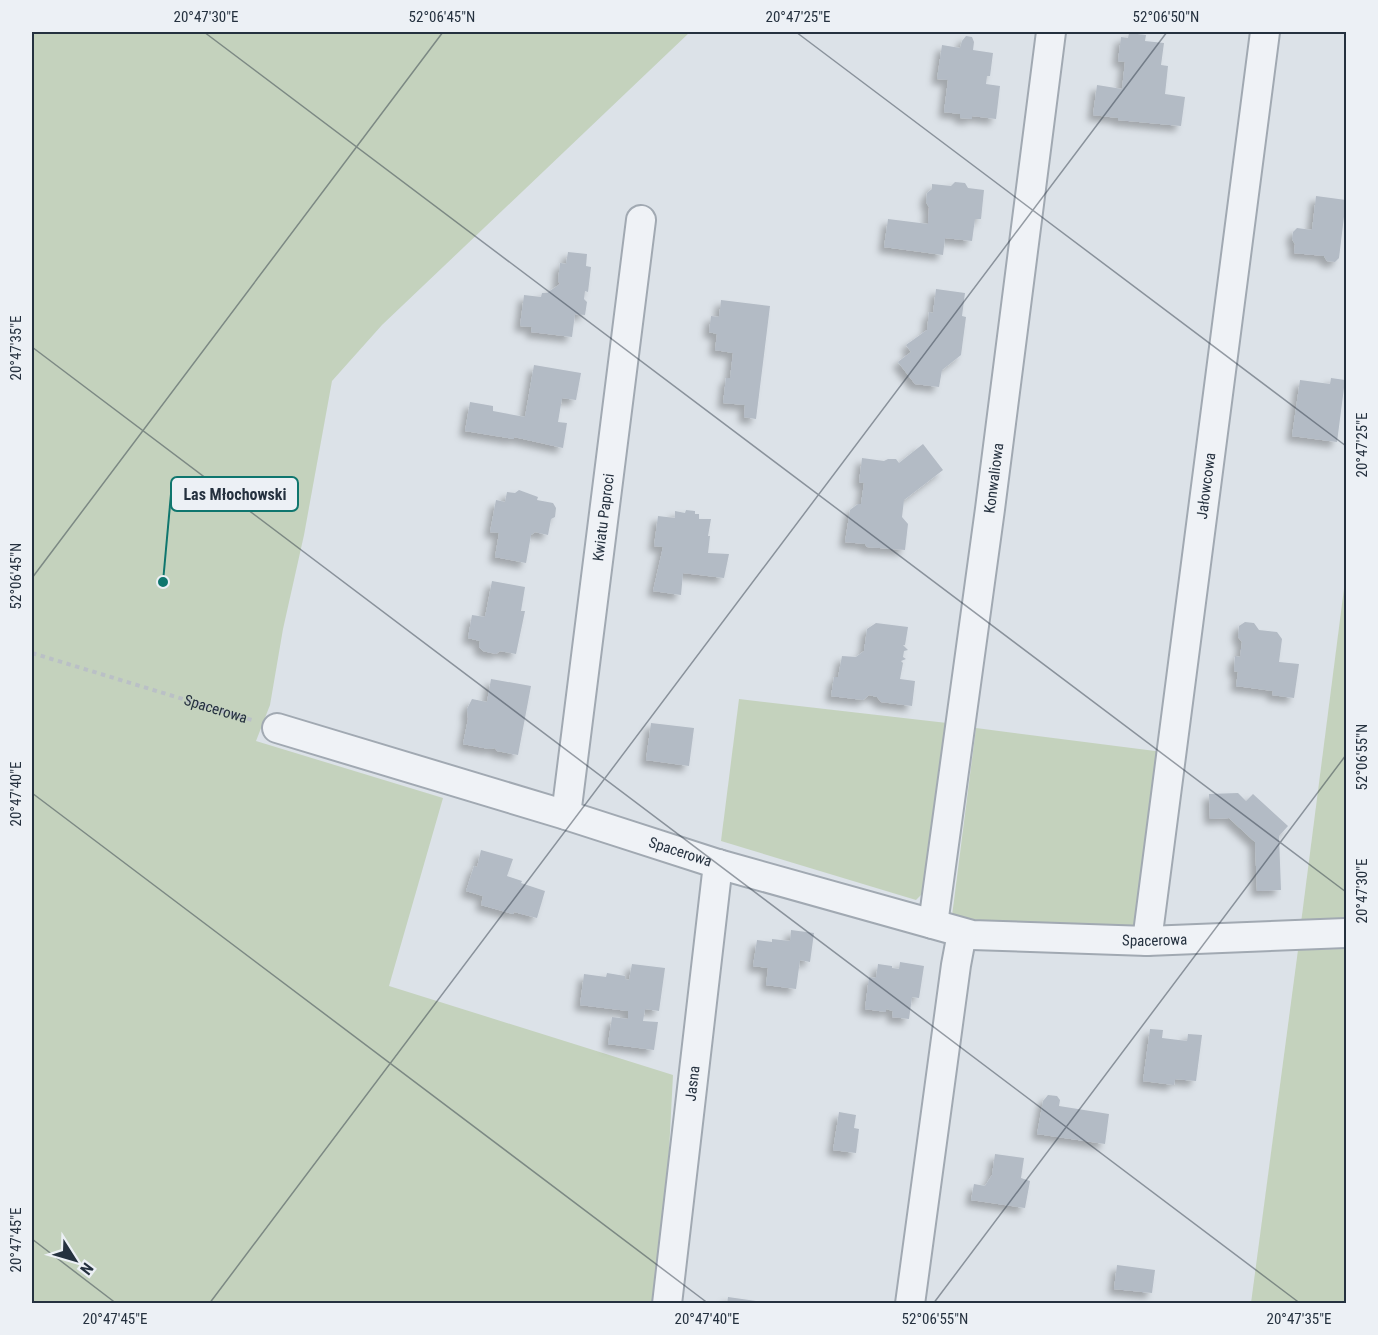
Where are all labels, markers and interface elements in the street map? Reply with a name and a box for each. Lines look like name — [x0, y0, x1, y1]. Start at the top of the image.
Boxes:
text: 20°47'30"E — [174, 8, 238, 26]
text: 52°06'45"N — [409, 8, 475, 26]
text: 20°47'25"E — [766, 8, 830, 26]
text: 52°06'50"N — [1133, 8, 1199, 26]
text: 20°47'35"E — [7, 316, 25, 380]
text: 20°47'25"E — [1353, 413, 1371, 477]
street label: Konwaliowa — [980, 442, 1007, 515]
street label: Jałowcowa — [1193, 451, 1219, 520]
street label: Kwiatu Paproci — [589, 472, 618, 562]
callout: Las Młochowski — [171, 477, 298, 511]
text: Las Młochowski — [183, 485, 287, 504]
text: 52°06'45"N — [7, 543, 25, 609]
street label: Spacerowa — [182, 691, 249, 727]
text: 52°06'55"N — [1353, 724, 1371, 790]
text: 20°47'40"E — [7, 762, 25, 826]
street label: Spacerowa — [647, 833, 714, 870]
text: 20°47'30"E — [1353, 859, 1371, 923]
street label: Spacerowa — [1122, 930, 1188, 950]
street label: Jasna — [682, 1065, 704, 1102]
text: 20°47'45"E — [7, 1208, 25, 1272]
north arrow — [45, 1230, 105, 1290]
text: N — [76, 1259, 97, 1278]
text: 20°47'45"E — [83, 1310, 147, 1328]
text: 20°47'40"E — [675, 1310, 739, 1328]
text: 52°06'55"N — [902, 1310, 968, 1328]
text: 20°47'35"E — [1267, 1310, 1331, 1328]

